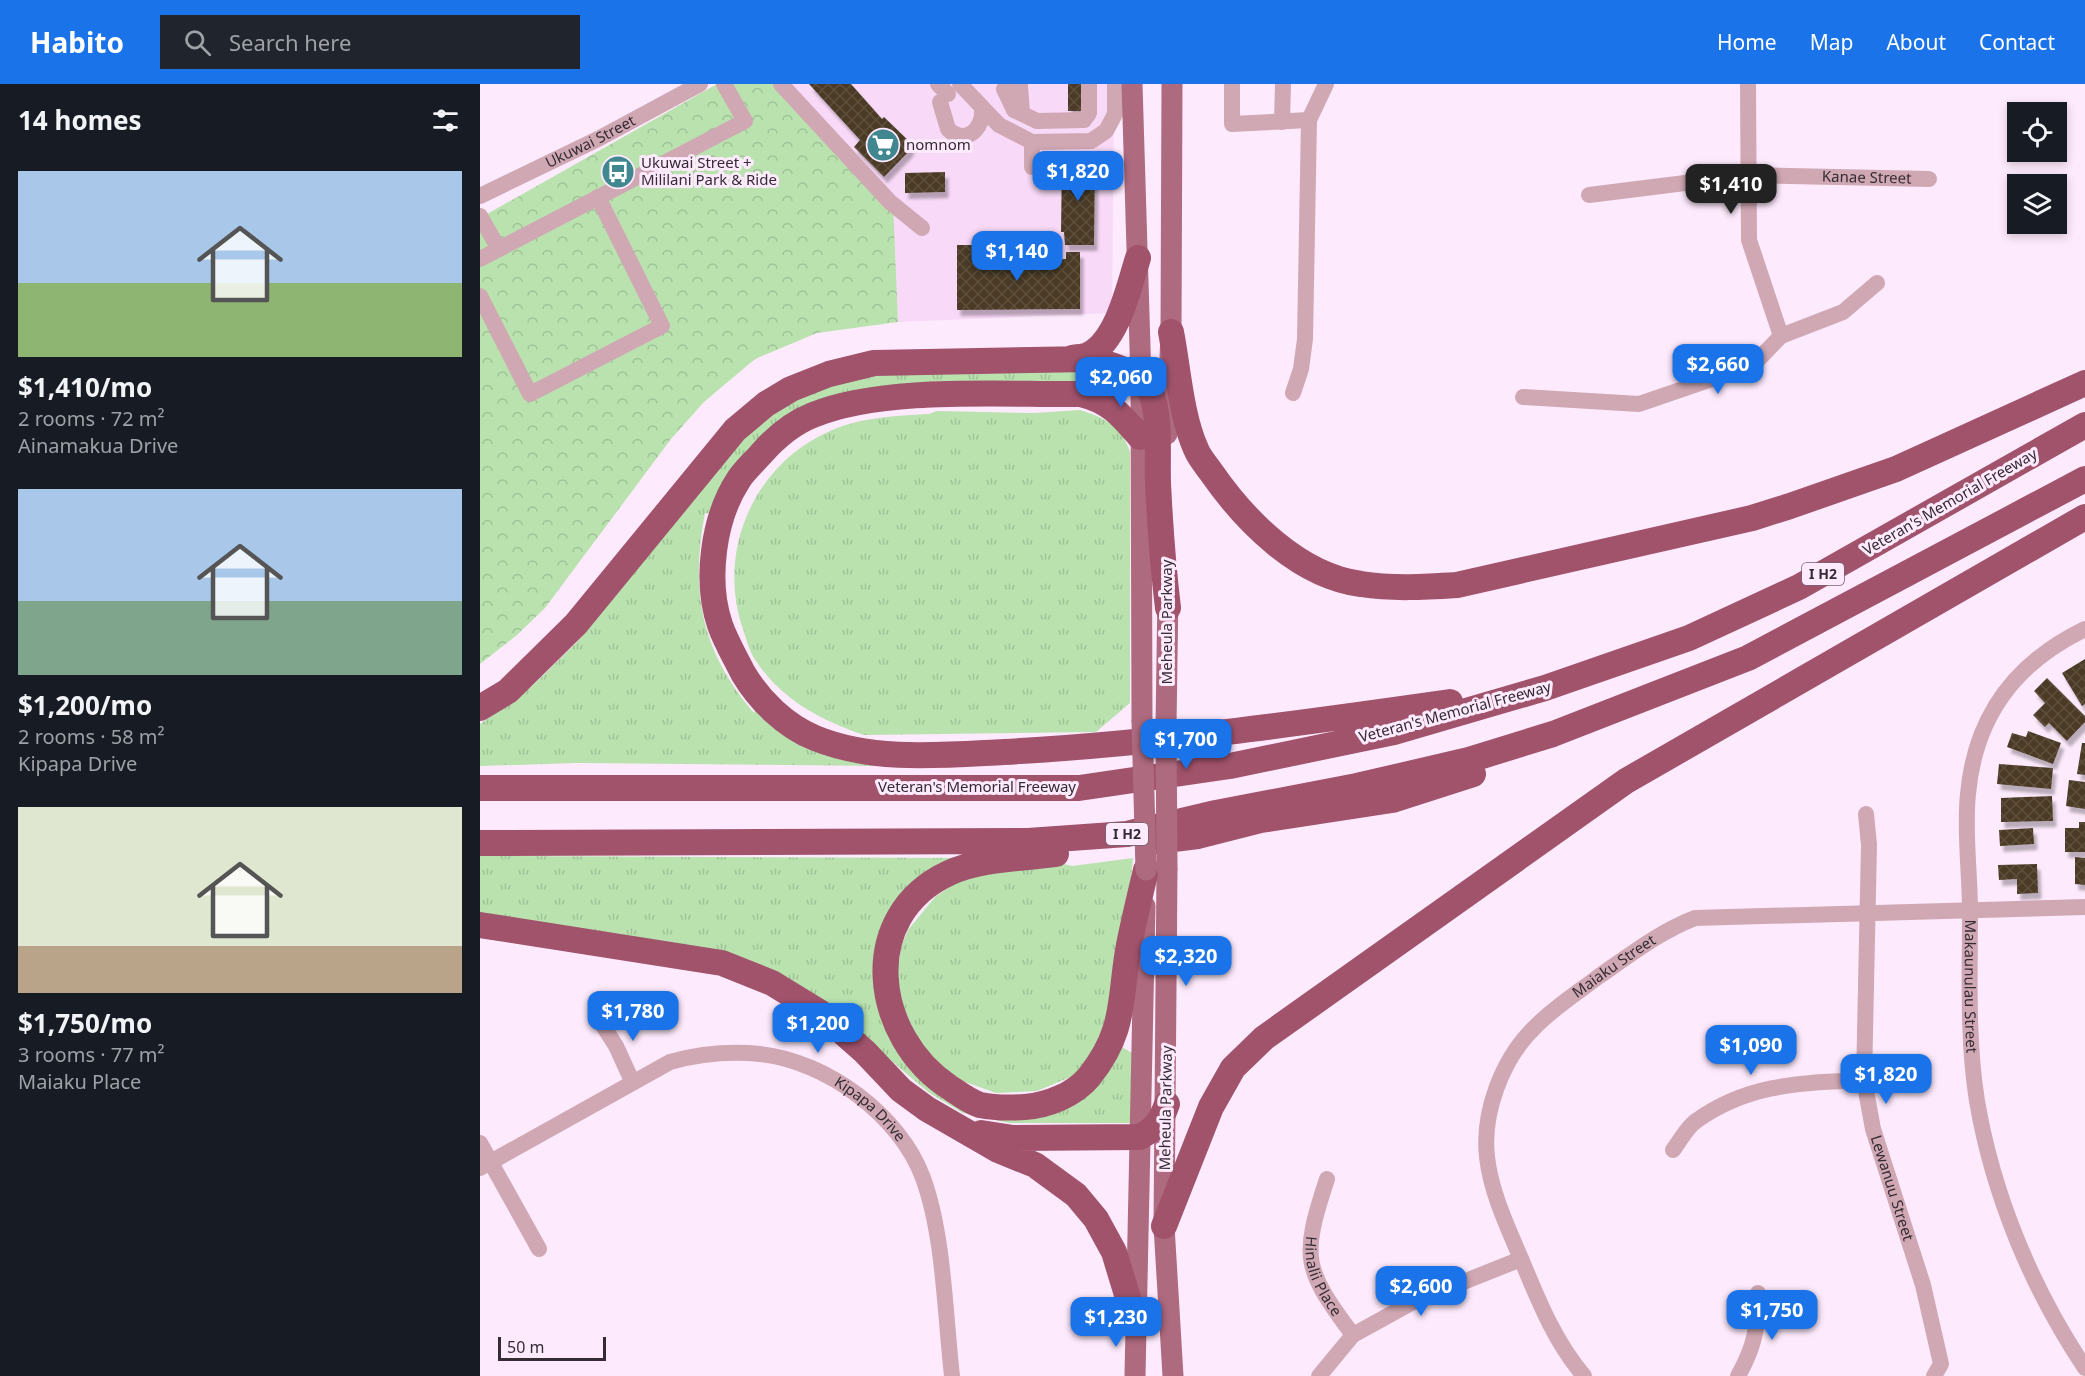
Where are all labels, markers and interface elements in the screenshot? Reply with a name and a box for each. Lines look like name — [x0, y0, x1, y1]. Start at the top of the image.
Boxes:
search box — [160, 15, 580, 69]
text: Habito — [30, 23, 124, 61]
icon: search — [181, 26, 214, 59]
text: Search here — [229, 27, 351, 57]
text: Home — [1717, 28, 1777, 56]
text: Map — [1810, 28, 1853, 56]
text: About — [1886, 28, 1946, 56]
text: Contact — [1979, 28, 2055, 56]
text: 14 homes — [18, 102, 142, 138]
map controls — [2007, 102, 2067, 234]
button: locate — [2007, 102, 2067, 162]
icon: filters — [429, 104, 462, 137]
street label: Ukuwai Street — [542, 110, 639, 172]
supermarket icon: nomnom — [865, 127, 901, 163]
place label: nomnom — [906, 134, 971, 154]
pin: $1,820 — [1029, 151, 1127, 202]
place label: Ukuwai Street + Mililani Park & Ride — [641, 152, 777, 189]
bus stop icon: Ukuwai Street + Mililani Park & Ride — [600, 154, 636, 190]
text: $1,820 — [1047, 157, 1109, 184]
pin: $1,410 — [1682, 164, 1780, 215]
street label: Kanae Street — [1822, 166, 1912, 188]
text: $1,410 — [1700, 170, 1762, 197]
button: layers — [2007, 174, 2067, 234]
icon: home — [186, 210, 294, 318]
pin: $1,140 — [968, 231, 1066, 282]
text: $1,140 — [986, 237, 1048, 264]
pin: $2,660 — [1669, 344, 1767, 395]
text: $2,660 — [1687, 350, 1749, 377]
pin: $2,060 — [1072, 357, 1170, 408]
text: $2,060 — [1090, 363, 1152, 390]
text: $1,410/mo — [18, 369, 152, 405]
text: 2 rooms · 72 m² — [18, 405, 165, 432]
text: Ainamakua Drive — [18, 432, 178, 459]
street label: Veteran's Memorial Freeway — [1859, 443, 2041, 559]
icon: home — [186, 528, 294, 636]
street label: Meheula Parkway — [1156, 559, 1176, 684]
road number: I H2 — [1802, 563, 1844, 585]
street label: Veteran's Memorial Freeway — [1357, 676, 1553, 746]
text: $1,200/mo — [18, 687, 152, 723]
pin: $1,700 — [1137, 719, 1235, 770]
text: 2 rooms · 58 m² — [18, 723, 165, 750]
text: $1,700 — [1155, 725, 1217, 752]
text: Kipapa Drive — [18, 750, 137, 777]
street label: Veteran's Memorial Freeway — [878, 776, 1076, 796]
road number: I H2 — [1106, 823, 1148, 845]
icon: home — [186, 846, 294, 954]
street label: Makaunulau Street — [1961, 919, 1983, 1054]
street label: Maiaku Street — [1568, 929, 1659, 1002]
pin: $2,320 — [1137, 936, 1235, 987]
text: $2,320 — [1155, 942, 1217, 969]
pin: $1,780 — [584, 991, 682, 1042]
text: $1,780 — [602, 997, 664, 1024]
pin: $1,200 — [769, 1003, 867, 1054]
text: $1,750/mo — [18, 1005, 152, 1041]
text: $1,200 — [787, 1009, 849, 1036]
pin: $1,090 — [1702, 1025, 1800, 1076]
text: $1,090 — [1720, 1031, 1782, 1058]
text: 3 rooms · 77 m² — [18, 1041, 165, 1068]
street label: Meheula Parkway — [1154, 1045, 1176, 1171]
pin: $1,820 — [1837, 1054, 1935, 1105]
text: $1,820 — [1855, 1060, 1917, 1087]
text: Maiaku Place — [18, 1068, 141, 1095]
street label: Kipapa Drive — [831, 1071, 911, 1145]
street label: Lewanuu Street — [1867, 1132, 1919, 1244]
street label: Hinalii Place — [1301, 1236, 1347, 1320]
pin: $2,600 — [1372, 1266, 1470, 1317]
text: $2,600 — [1390, 1272, 1452, 1299]
pin: $1,750 — [1723, 1290, 1821, 1341]
text: $1,750 — [1741, 1296, 1803, 1323]
pin: $1,230 — [1067, 1297, 1165, 1348]
text: $1,230 — [1085, 1303, 1147, 1330]
scale bar — [498, 1334, 606, 1362]
text: 50 m — [507, 1336, 544, 1358]

